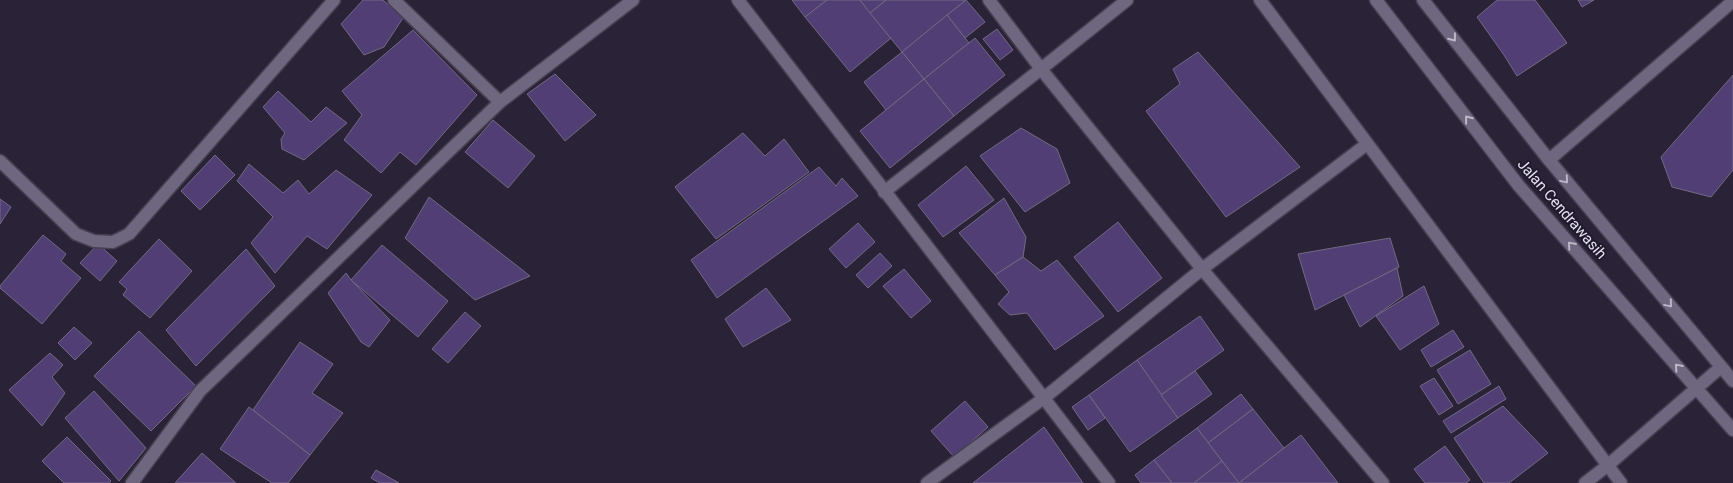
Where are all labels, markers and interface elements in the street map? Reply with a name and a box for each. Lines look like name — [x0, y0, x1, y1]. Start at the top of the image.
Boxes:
one-way arrow — [1447, 32, 1456, 42]
one-way arrow — [1465, 115, 1474, 125]
street label: Jalan Cendrawasih — [1514, 155, 1610, 263]
one-way arrow — [1559, 174, 1568, 183]
one-way arrow — [1568, 242, 1577, 251]
one-way arrow — [1663, 299, 1672, 308]
one-way arrow — [1675, 364, 1684, 373]

